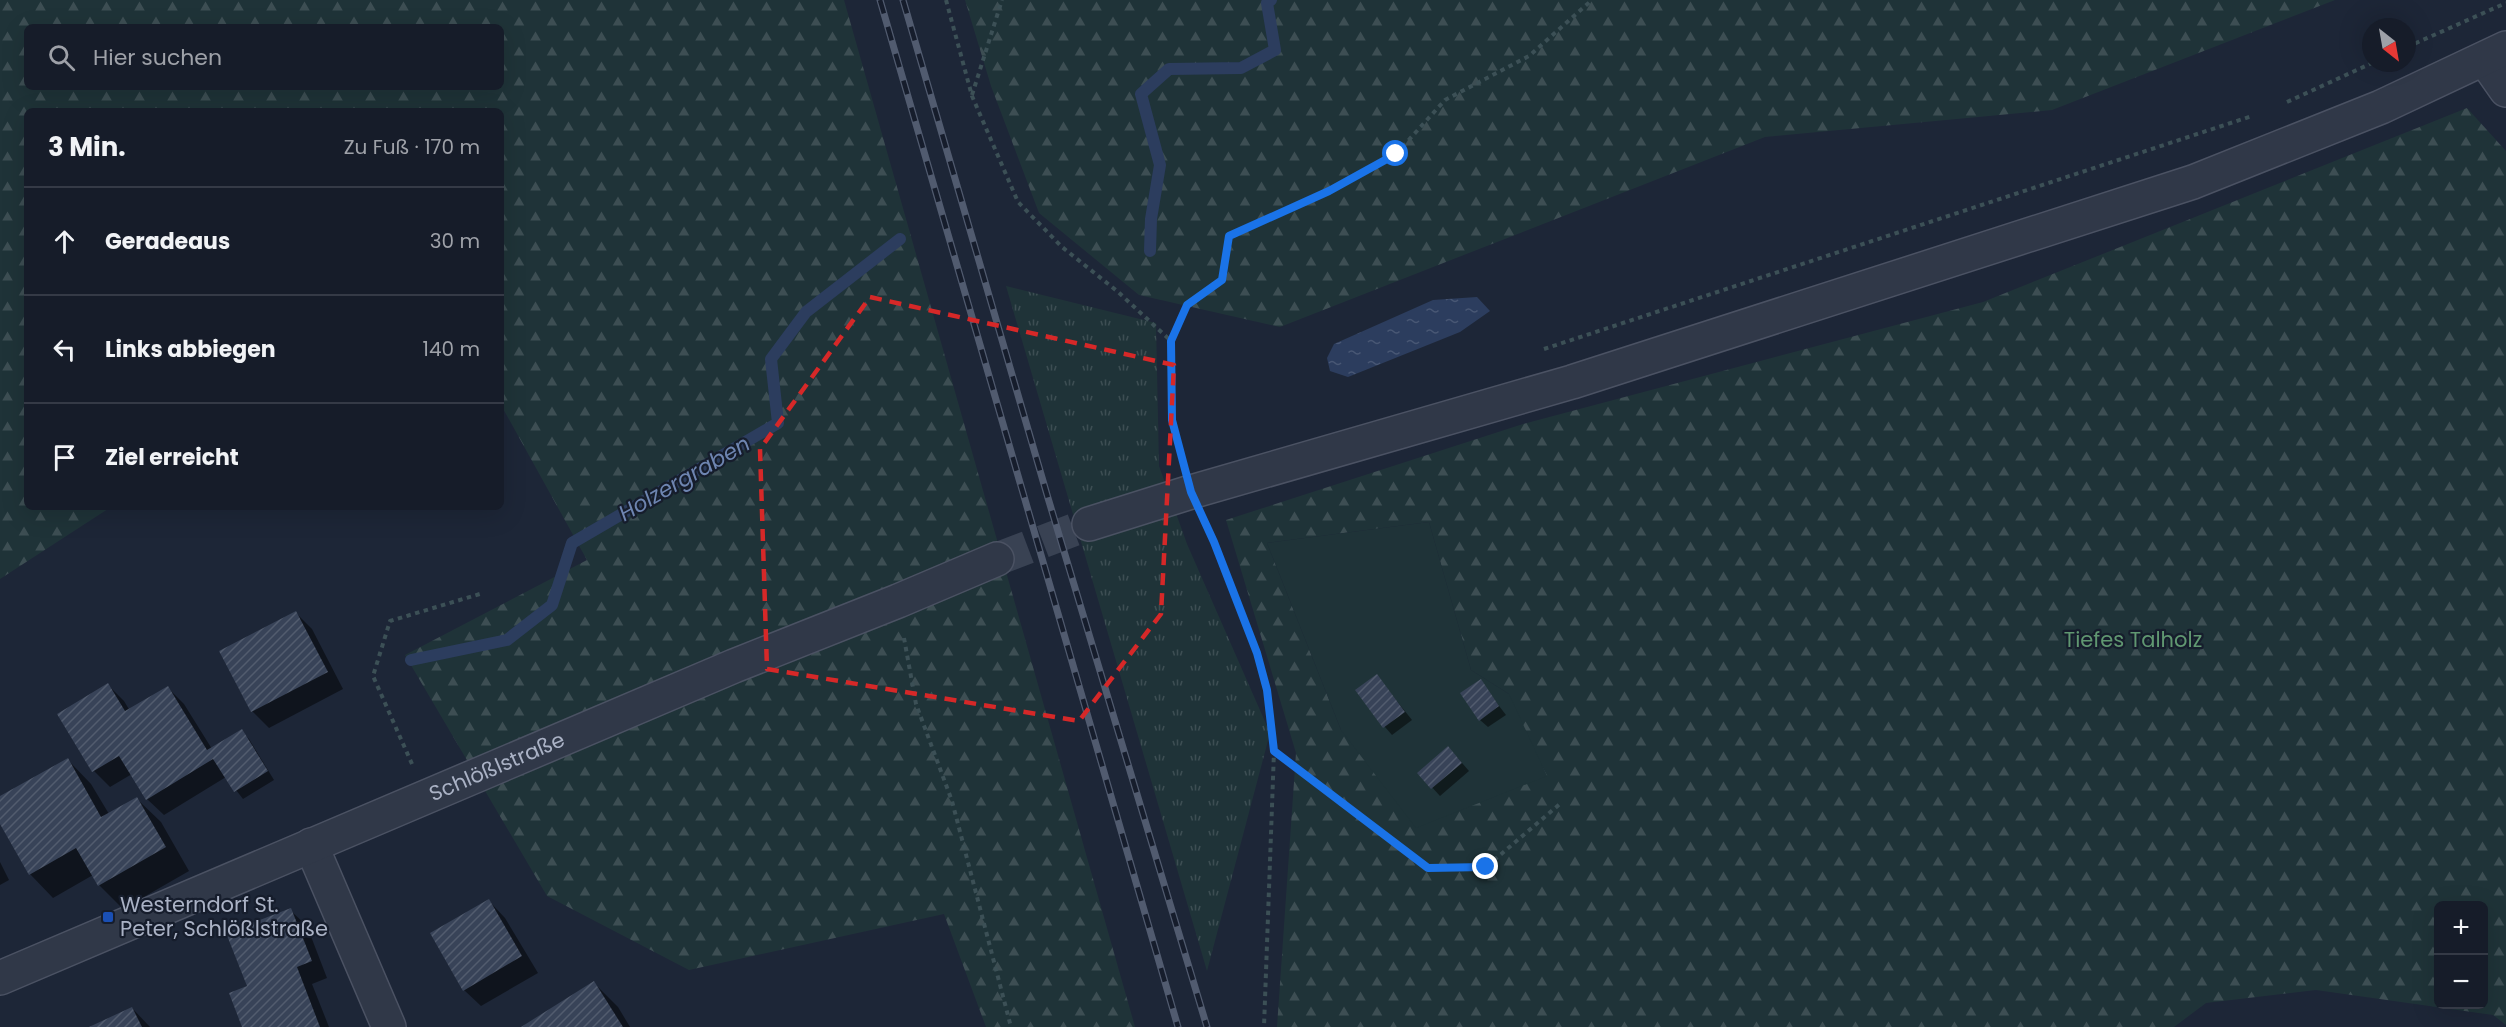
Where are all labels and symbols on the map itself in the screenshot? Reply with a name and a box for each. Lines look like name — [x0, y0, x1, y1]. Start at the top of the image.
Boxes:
north arrow — [2362, 18, 2416, 72]
route start — [1382, 140, 1408, 166]
water label: Holzergraben — [613, 428, 756, 529]
park label: Tiefes Talholz — [2064, 625, 2202, 654]
street label: Schlößlstraße — [425, 725, 569, 808]
route end — [1472, 853, 1498, 879]
place label: Westerndorf St. Peter, Schlößlstraße — [120, 890, 328, 943]
marker: Westerndorf St. Peter, Schlößlstraße — [101, 910, 115, 924]

